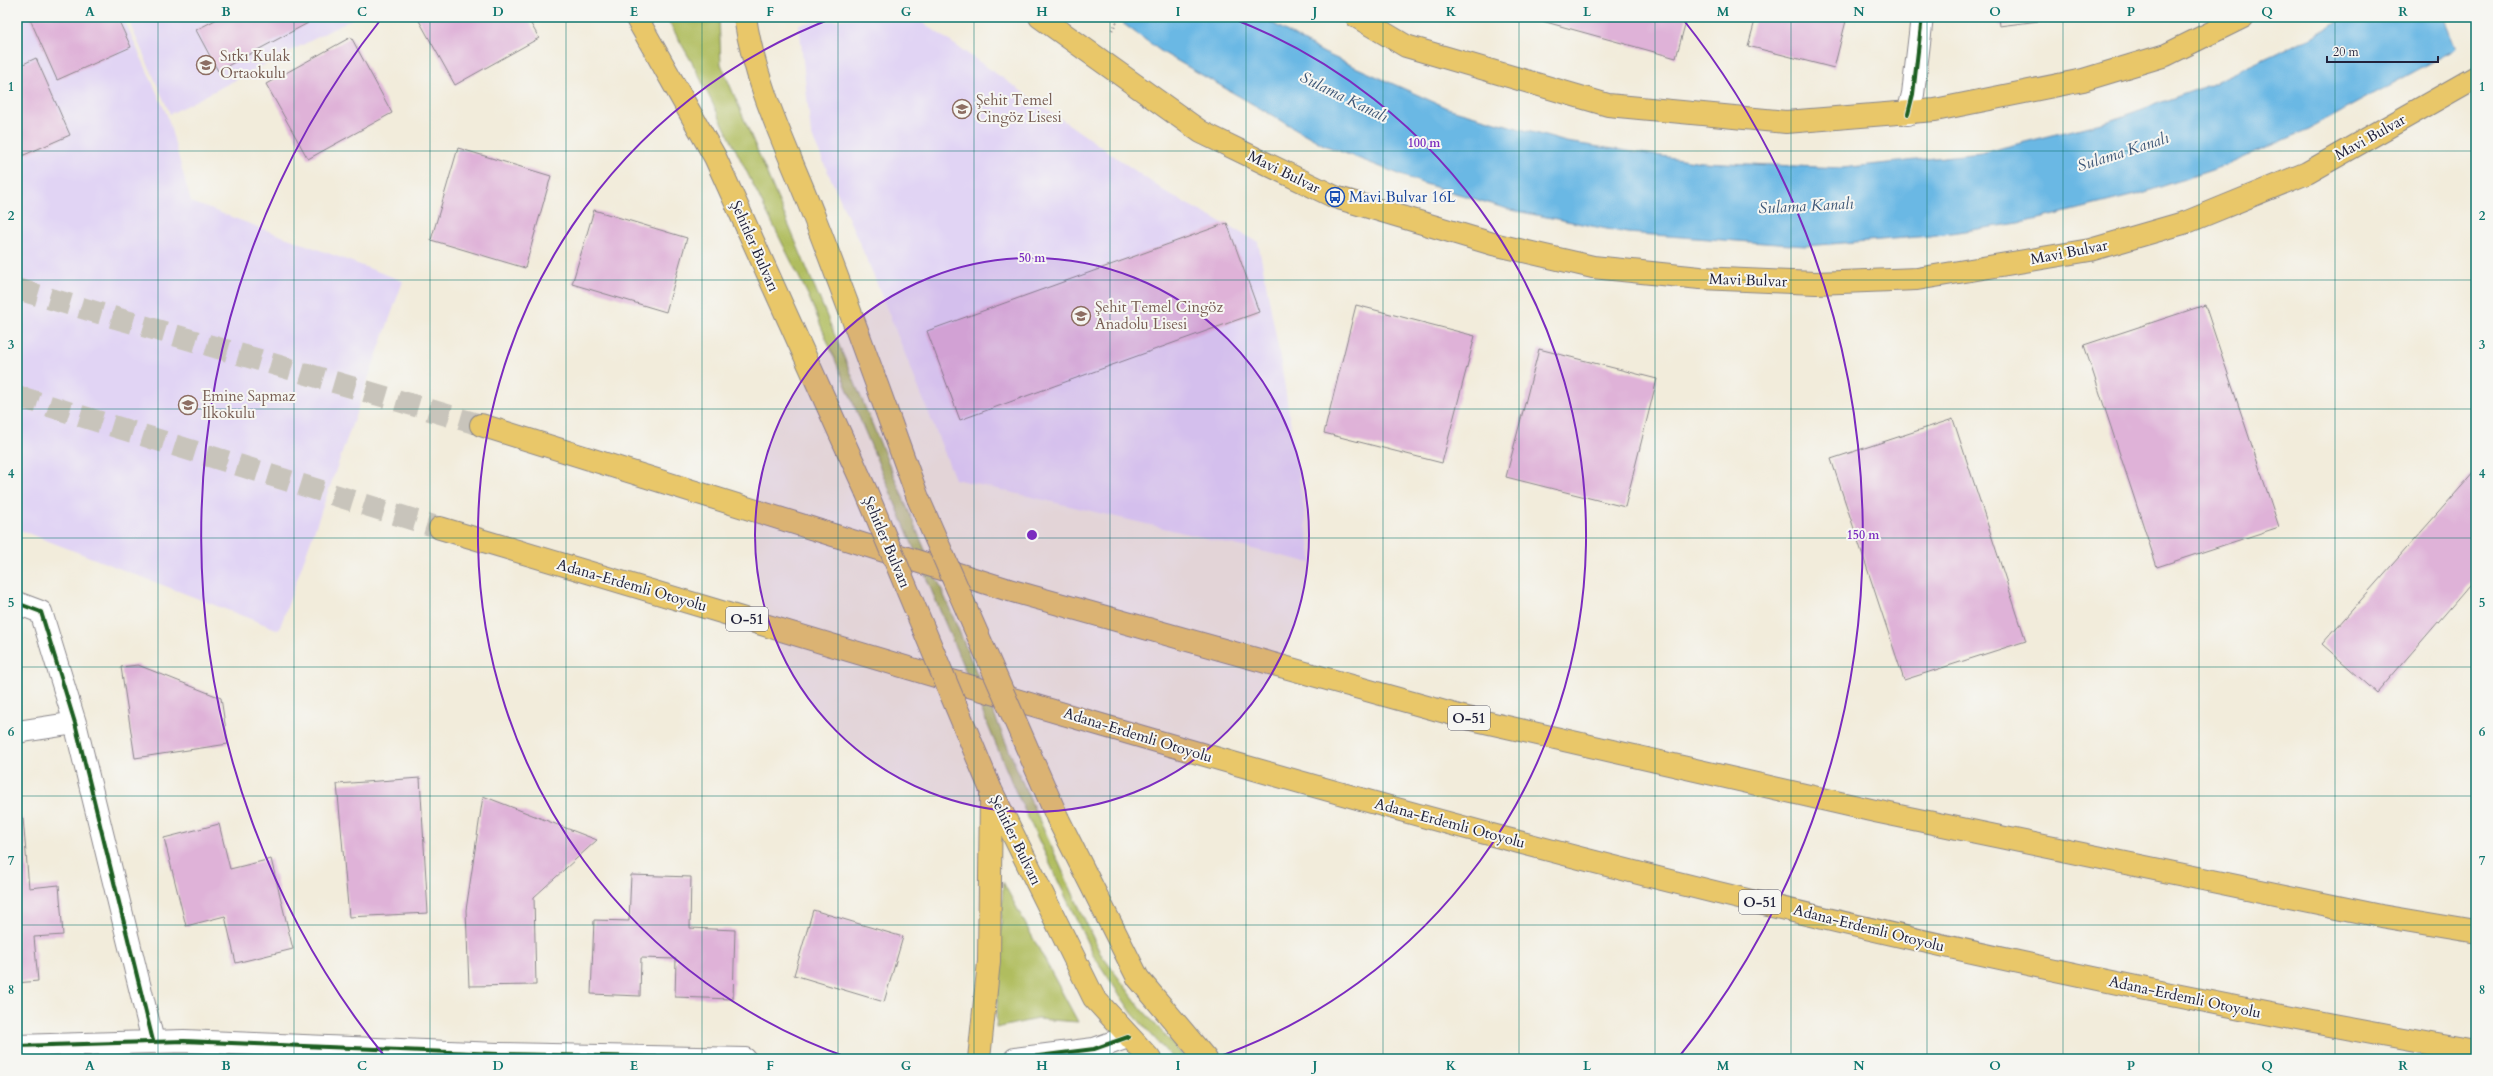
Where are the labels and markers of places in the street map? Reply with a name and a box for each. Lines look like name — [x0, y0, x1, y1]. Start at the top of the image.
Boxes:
place label: Sıtkı Kulak Ortaokulu — [220, 46, 290, 83]
school or university icon: Sıtkı Kulak Ortaokulu — [195, 54, 217, 76]
place label: Şehit Temel Cingöz Lisesi — [976, 90, 1062, 127]
school or university icon: Şehit Temel Cingöz Lisesi — [951, 98, 973, 120]
bus stop icon: Mavi Bulvar 16L — [1324, 186, 1346, 208]
place label: Mavi Bulvar 16L — [1349, 187, 1457, 207]
place label: Şehit Temel Cingöz Anadolu Lisesi — [1095, 297, 1223, 334]
school or university icon: Şehit Temel Cingöz Anadolu Lisesi — [1070, 305, 1092, 327]
place label: Emine Sapmaz İlkokulu — [202, 386, 296, 423]
school or university icon: Emine Sapmaz İlkokulu — [177, 394, 199, 416]
centre of rings — [1025, 528, 1039, 542]

